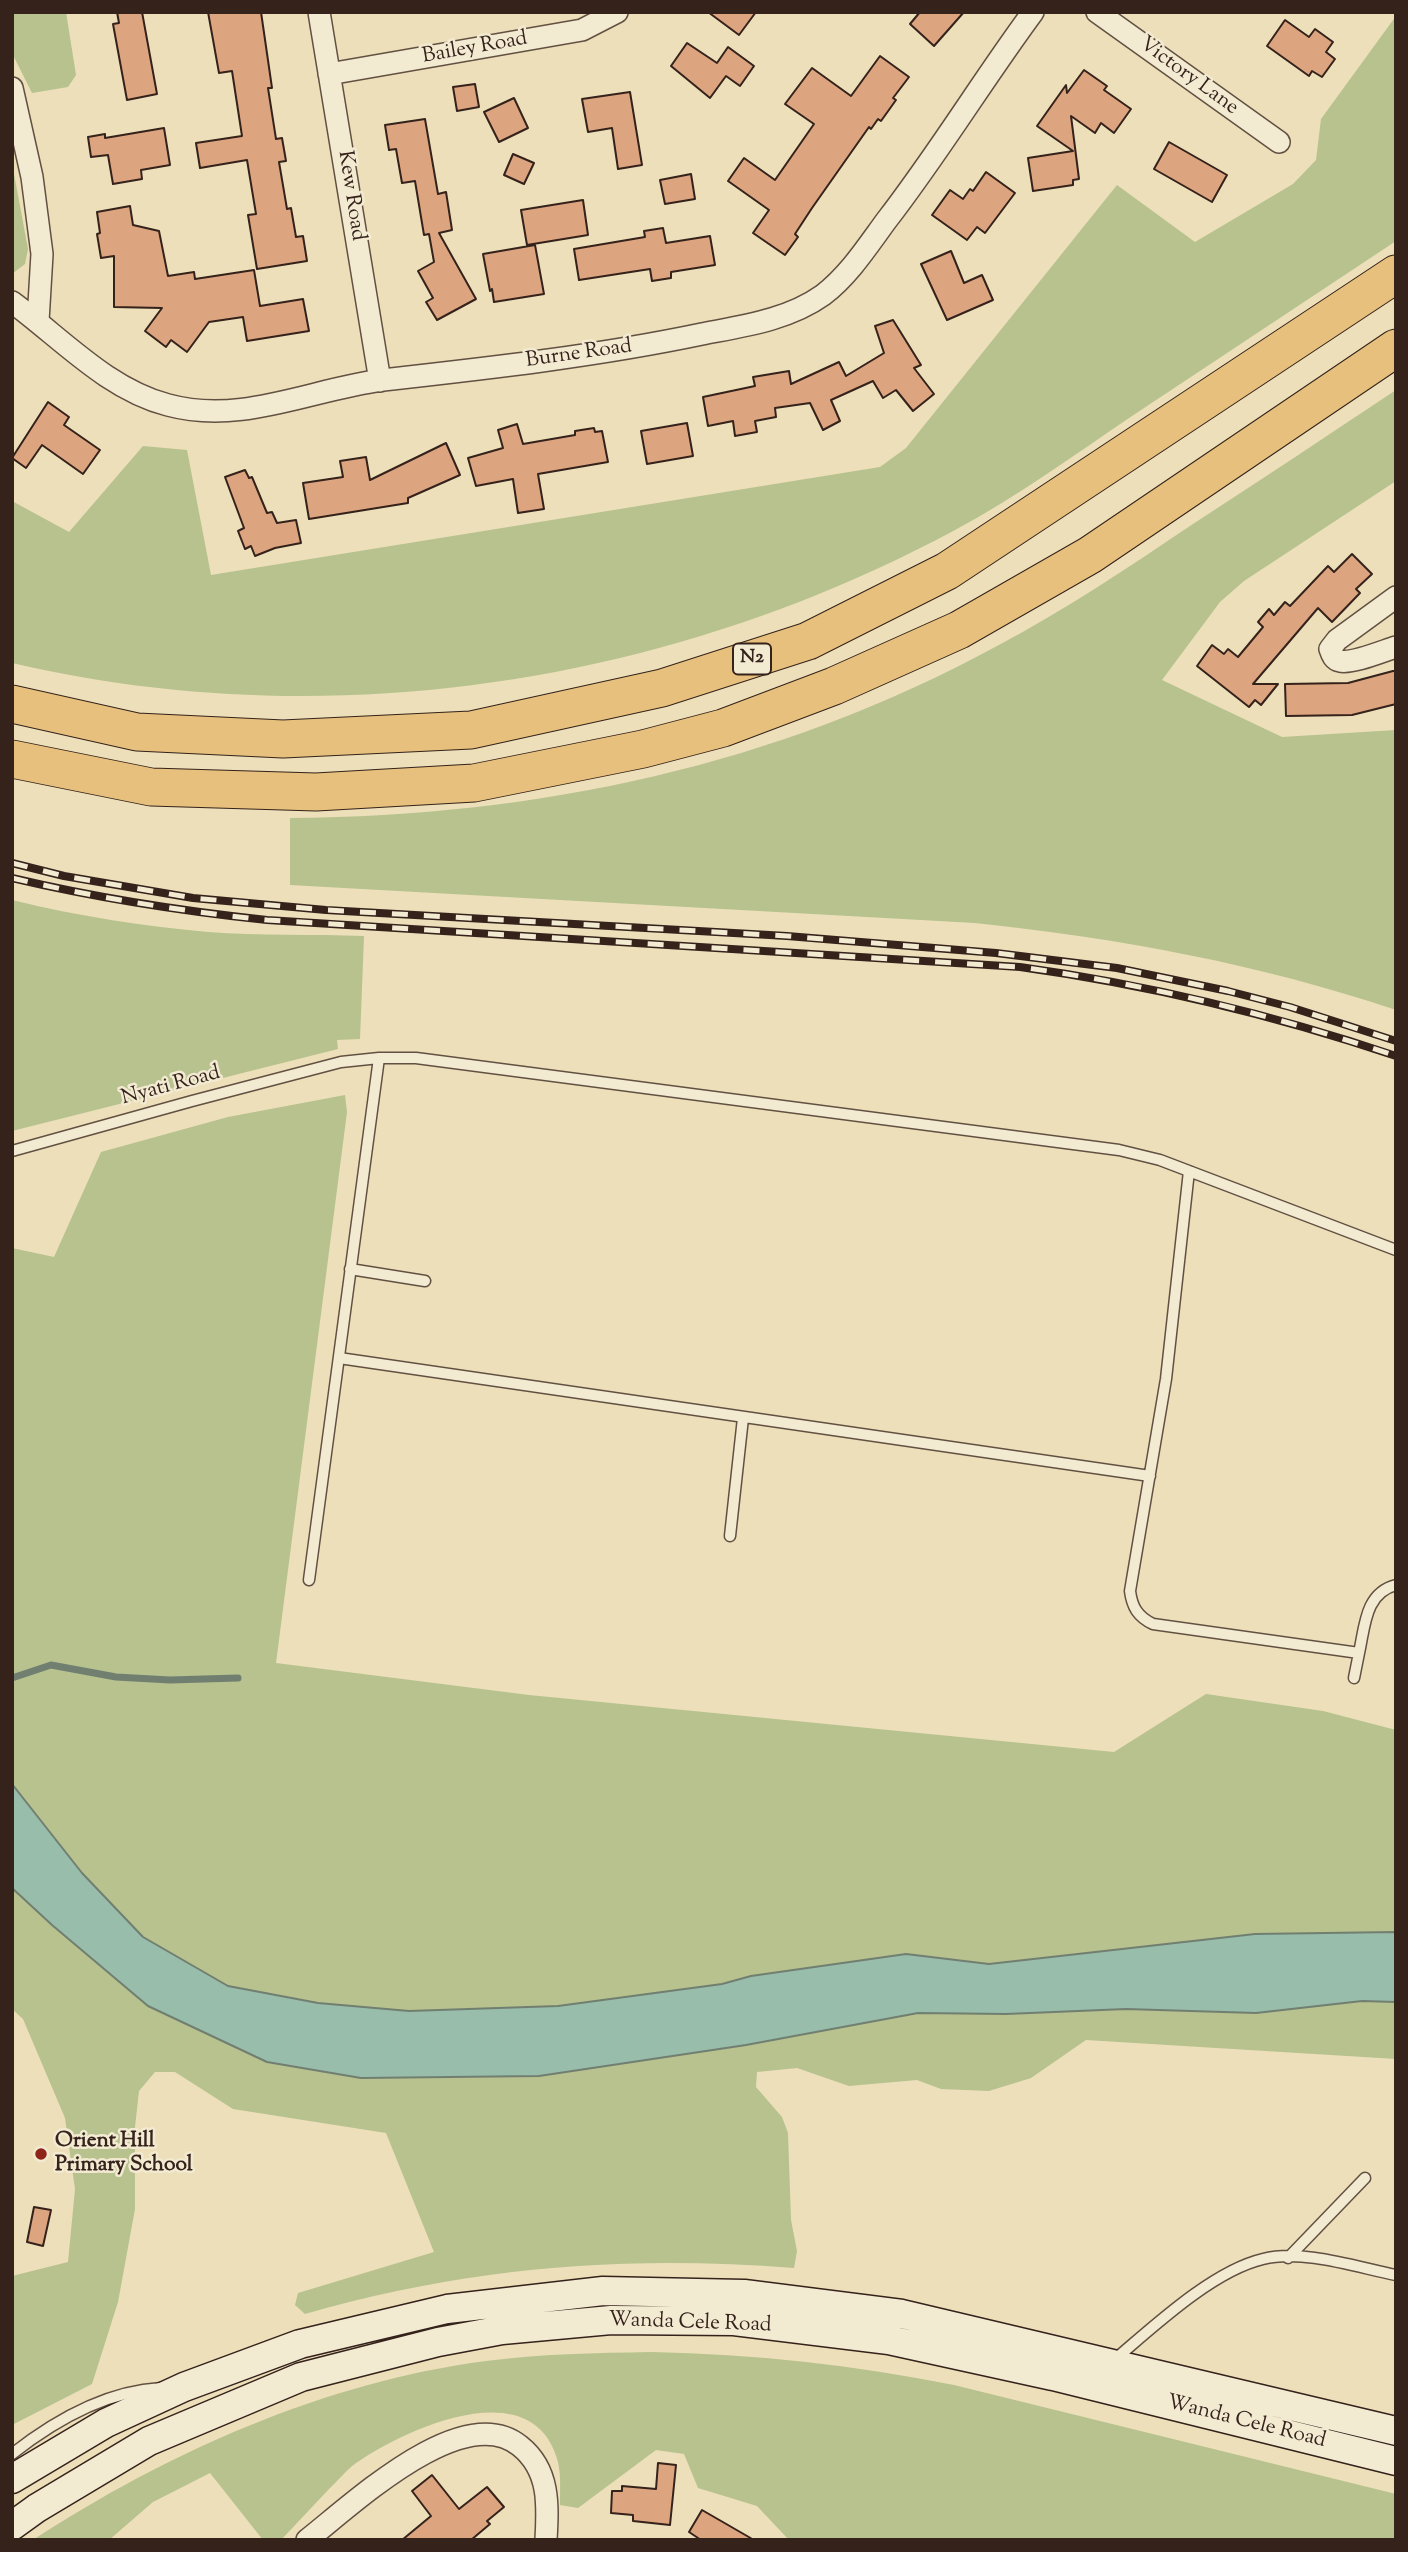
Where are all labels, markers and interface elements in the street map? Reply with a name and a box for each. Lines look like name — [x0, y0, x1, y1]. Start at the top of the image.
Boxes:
street label: Bailey Road — [421, 27, 529, 71]
street label: Victory Lane — [1133, 32, 1243, 122]
street label: Kew Road — [330, 149, 370, 243]
street label: Burne Road — [524, 335, 634, 375]
road number: N2 — [733, 644, 771, 674]
street label: Nyati Road — [119, 1062, 223, 1112]
place label: Orient Hill Primary School — [55, 2129, 193, 2179]
marker: Orient Hill Primary School — [33, 2146, 49, 2162]
street label: Wanda Cele Road — [608, 2309, 772, 2339]
street label: Wanda Cele Road — [1164, 2391, 1328, 2455]

